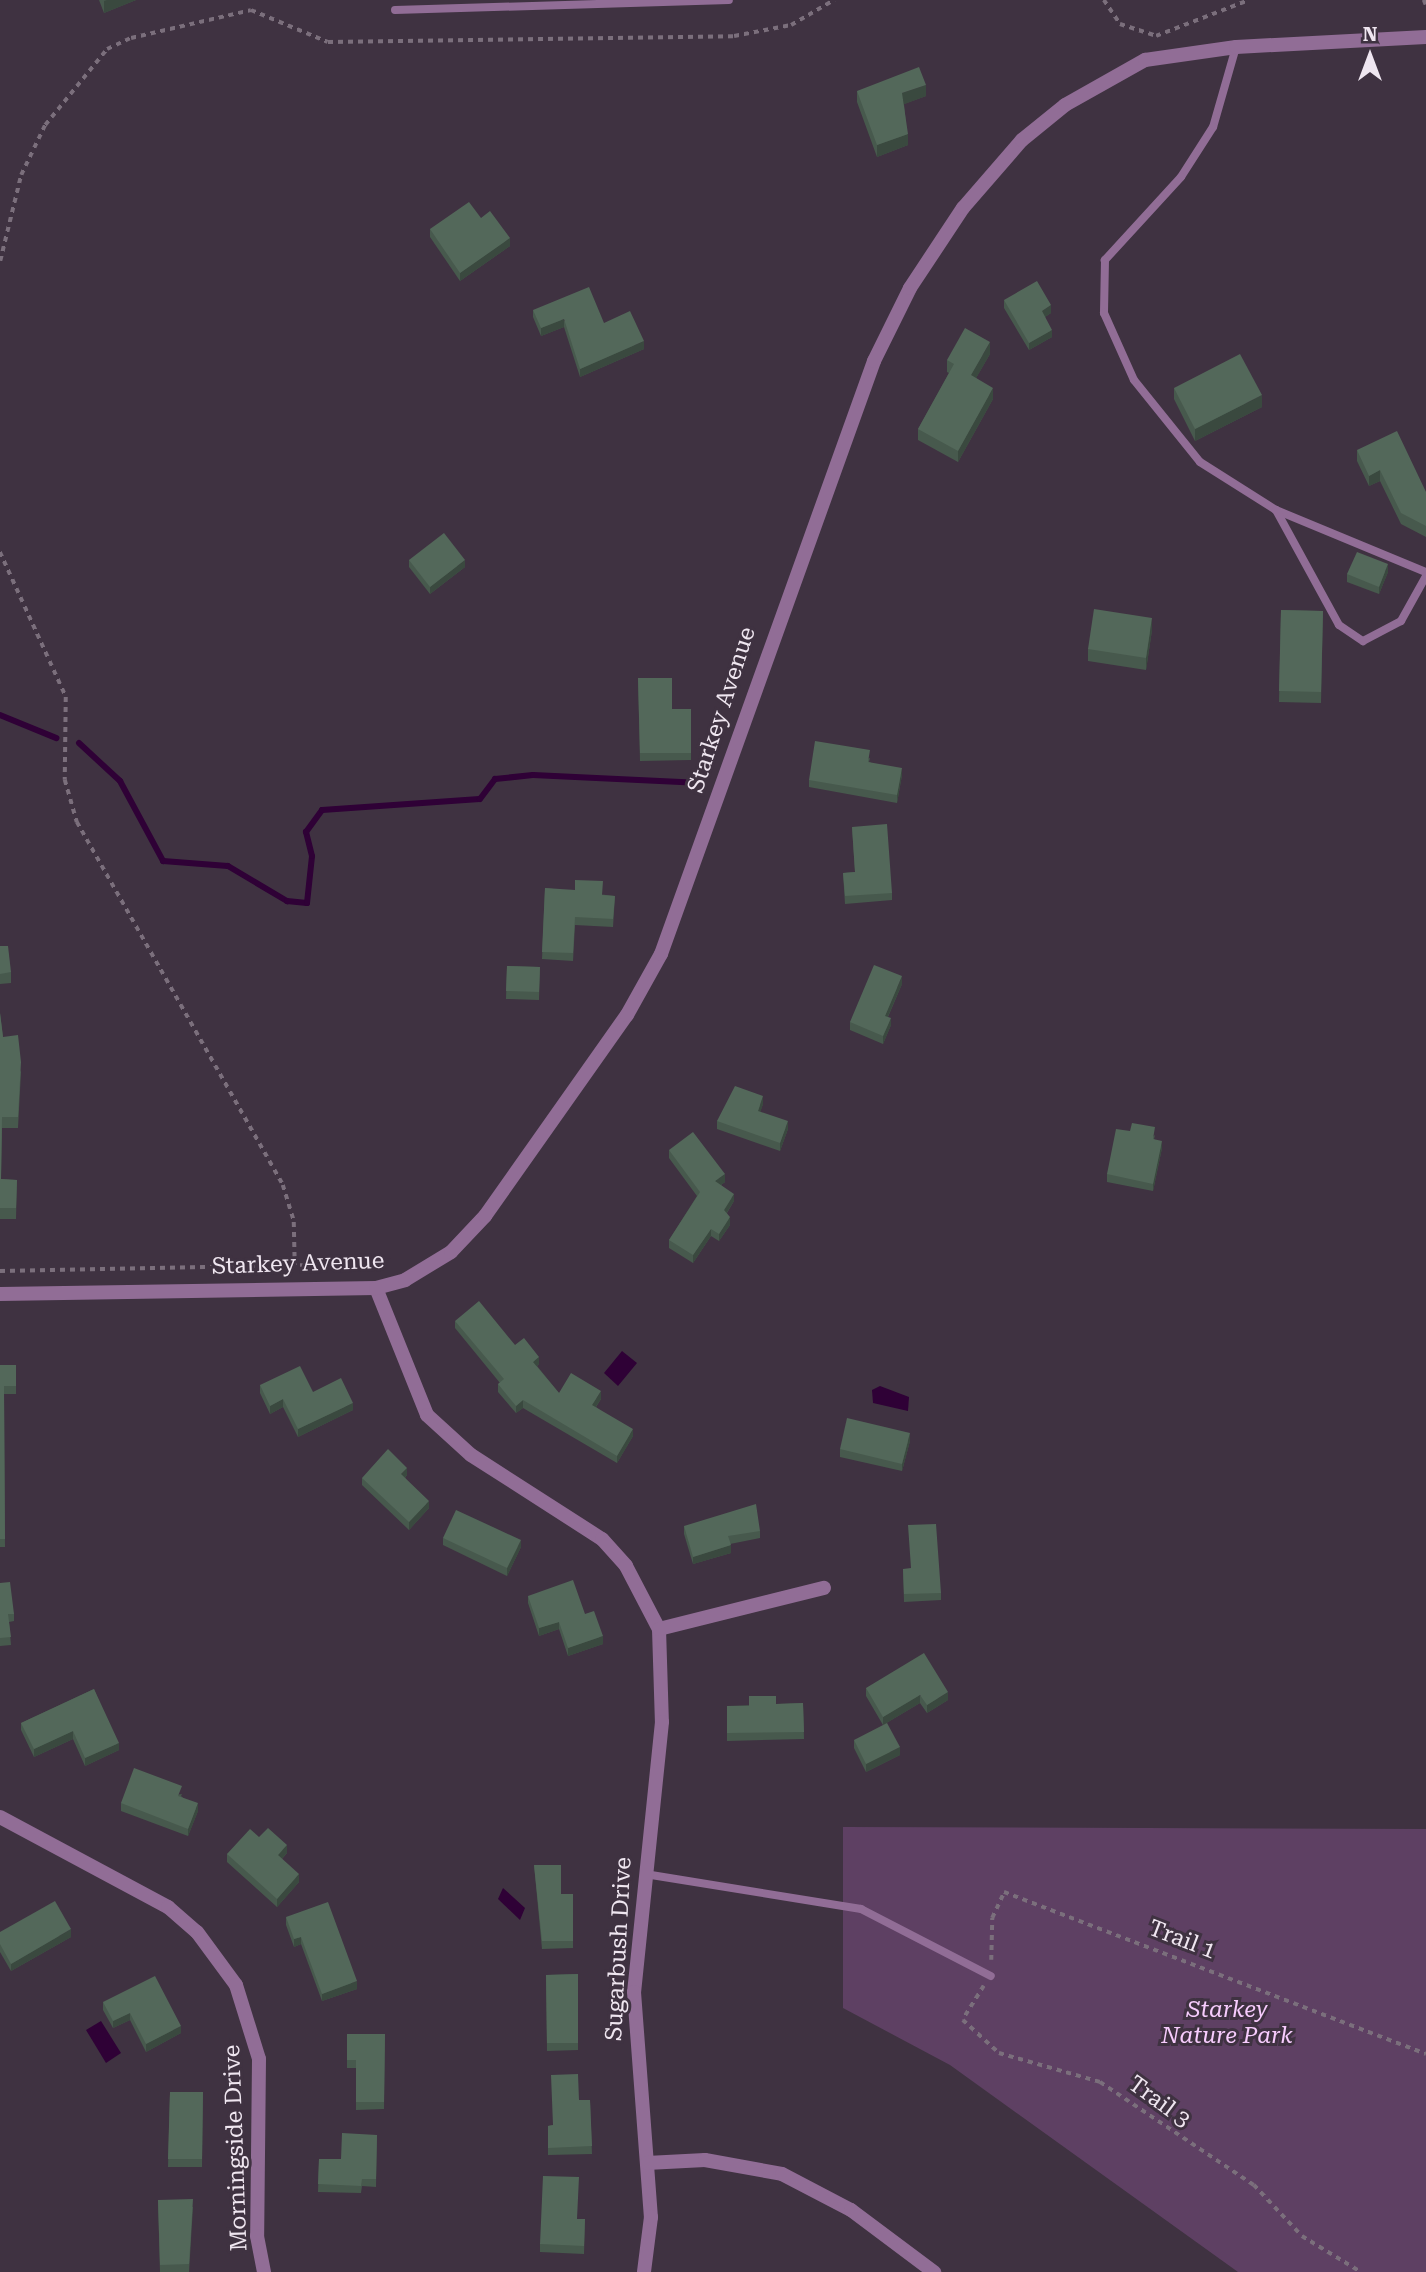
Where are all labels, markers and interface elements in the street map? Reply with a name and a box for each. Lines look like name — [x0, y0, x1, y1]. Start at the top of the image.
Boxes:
north arrow — [1335, 21, 1405, 91]
text: N — [1363, 23, 1377, 46]
street label: Starkey Avenue — [682, 624, 762, 796]
street label: Starkey Avenue — [211, 1247, 385, 1281]
street label: Sugarbush Drive — [600, 1856, 638, 2042]
street label: Trail 1 — [1144, 1915, 1220, 1965]
park label: Starkey Nature Park — [1161, 1996, 1293, 2050]
street label: Morningside Drive — [219, 2044, 253, 2252]
street label: Trail 3 — [1123, 2070, 1195, 2134]

